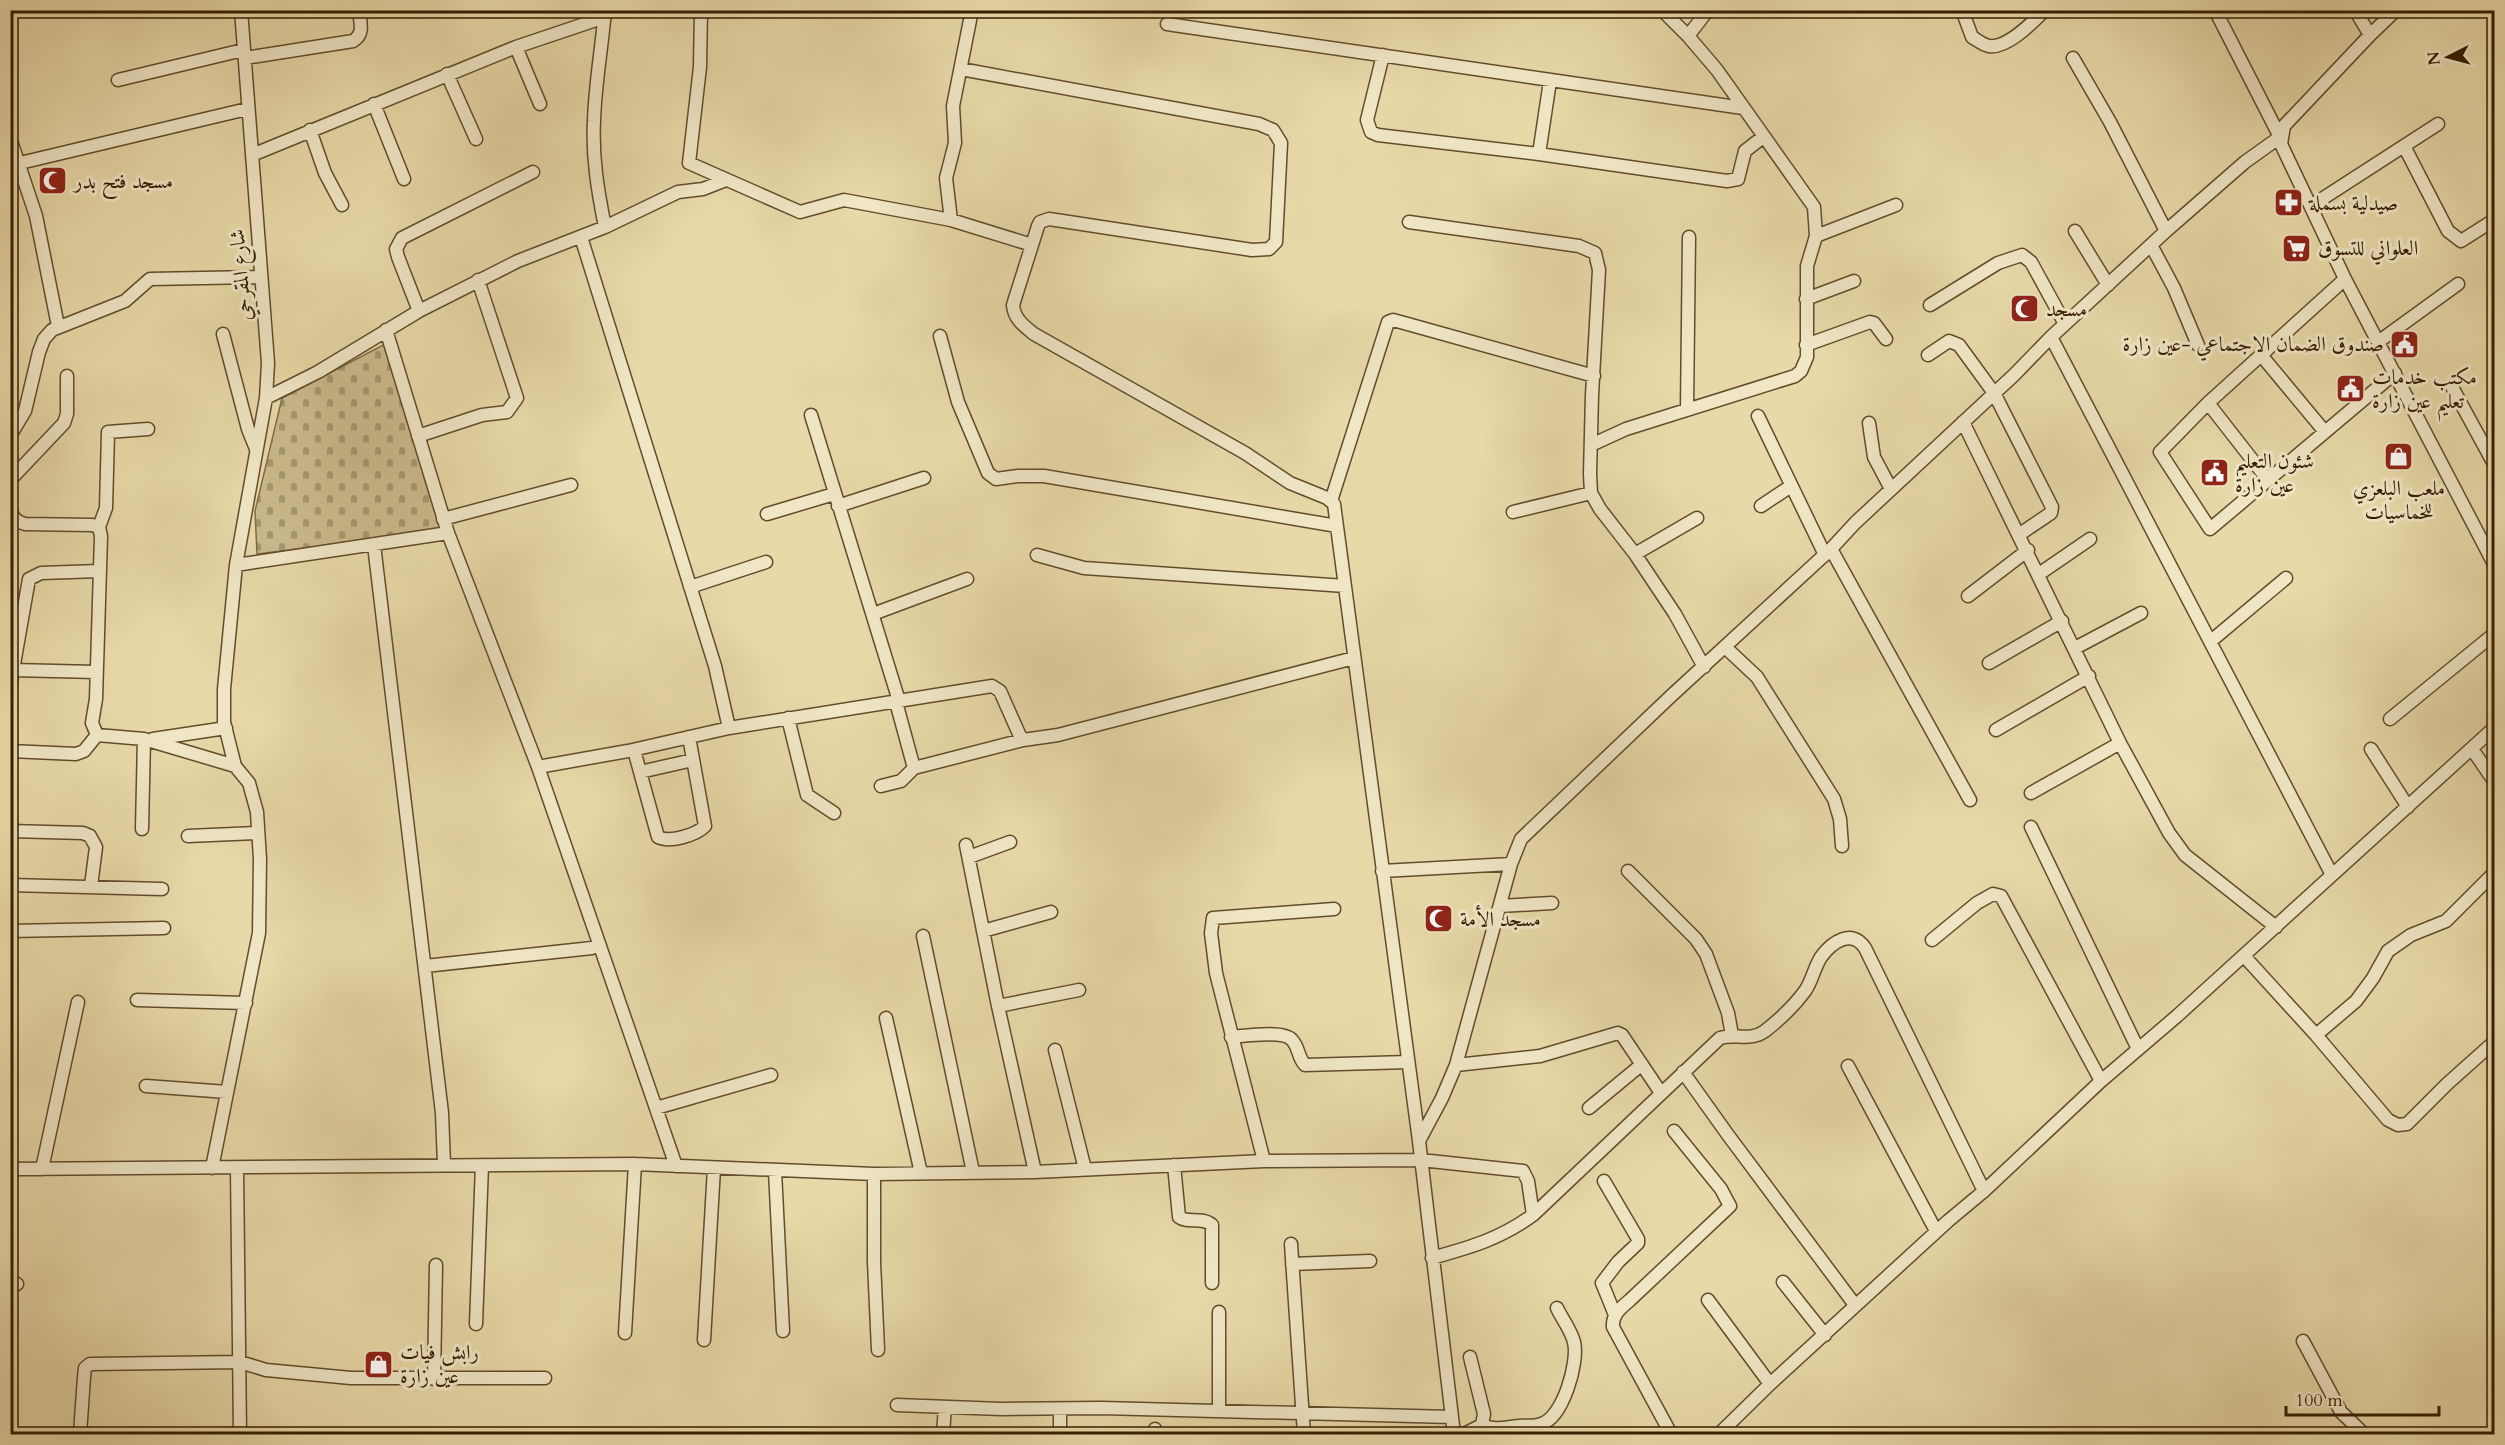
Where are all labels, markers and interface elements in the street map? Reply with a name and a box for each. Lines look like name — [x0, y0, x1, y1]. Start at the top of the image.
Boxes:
north arrow — [2418, 27, 2478, 87]
text: N — [2422, 50, 2446, 67]
mosque icon: مسجد فتح بدر — [37, 165, 69, 197]
place label: مسجد فتح بدر — [72, 167, 173, 200]
pharmacy icon: صيدلية بسملة — [2272, 187, 2304, 219]
place label: صيدلية بسملة — [2308, 189, 2398, 218]
street label: شارع المقرحي — [223, 228, 262, 322]
supermarket icon: العلواني للتسوق — [2281, 232, 2313, 264]
place label: العلواني للتسوق — [2318, 234, 2418, 265]
mosque icon: مسجد — [2009, 293, 2041, 325]
place label: مسجد — [2046, 295, 2087, 324]
public building icon: صندوق الضمان الاجتماعي -عين زارة — [2389, 328, 2421, 360]
place label: صندوق الضمان الاجتماعي -عين زارة — [2122, 330, 2384, 361]
place label: مكتب خدمات تعليم عين زارة — [2372, 363, 2477, 422]
public building icon: مكتب خدمات تعليم عين زارة — [2335, 373, 2367, 405]
shop icon: ملعب البلعزي للخماسيات — [2383, 441, 2415, 473]
place label: شئون التعليم عين زارة — [2235, 447, 2314, 500]
public building icon: شئون التعليم عين زارة — [2198, 457, 2230, 489]
place label: ملعب البلعزي للخماسيات — [2353, 474, 2445, 527]
mosque icon: مسجد الأمة — [1423, 903, 1455, 935]
place label: مسجد الأمة — [1460, 904, 1541, 934]
place label: رابش فيات عين زارة — [400, 1338, 479, 1391]
shop icon: رابش فيات عين زارة — [363, 1348, 395, 1380]
scale bar — [2286, 1379, 2439, 1417]
text: 100 m — [2295, 1388, 2343, 1413]

